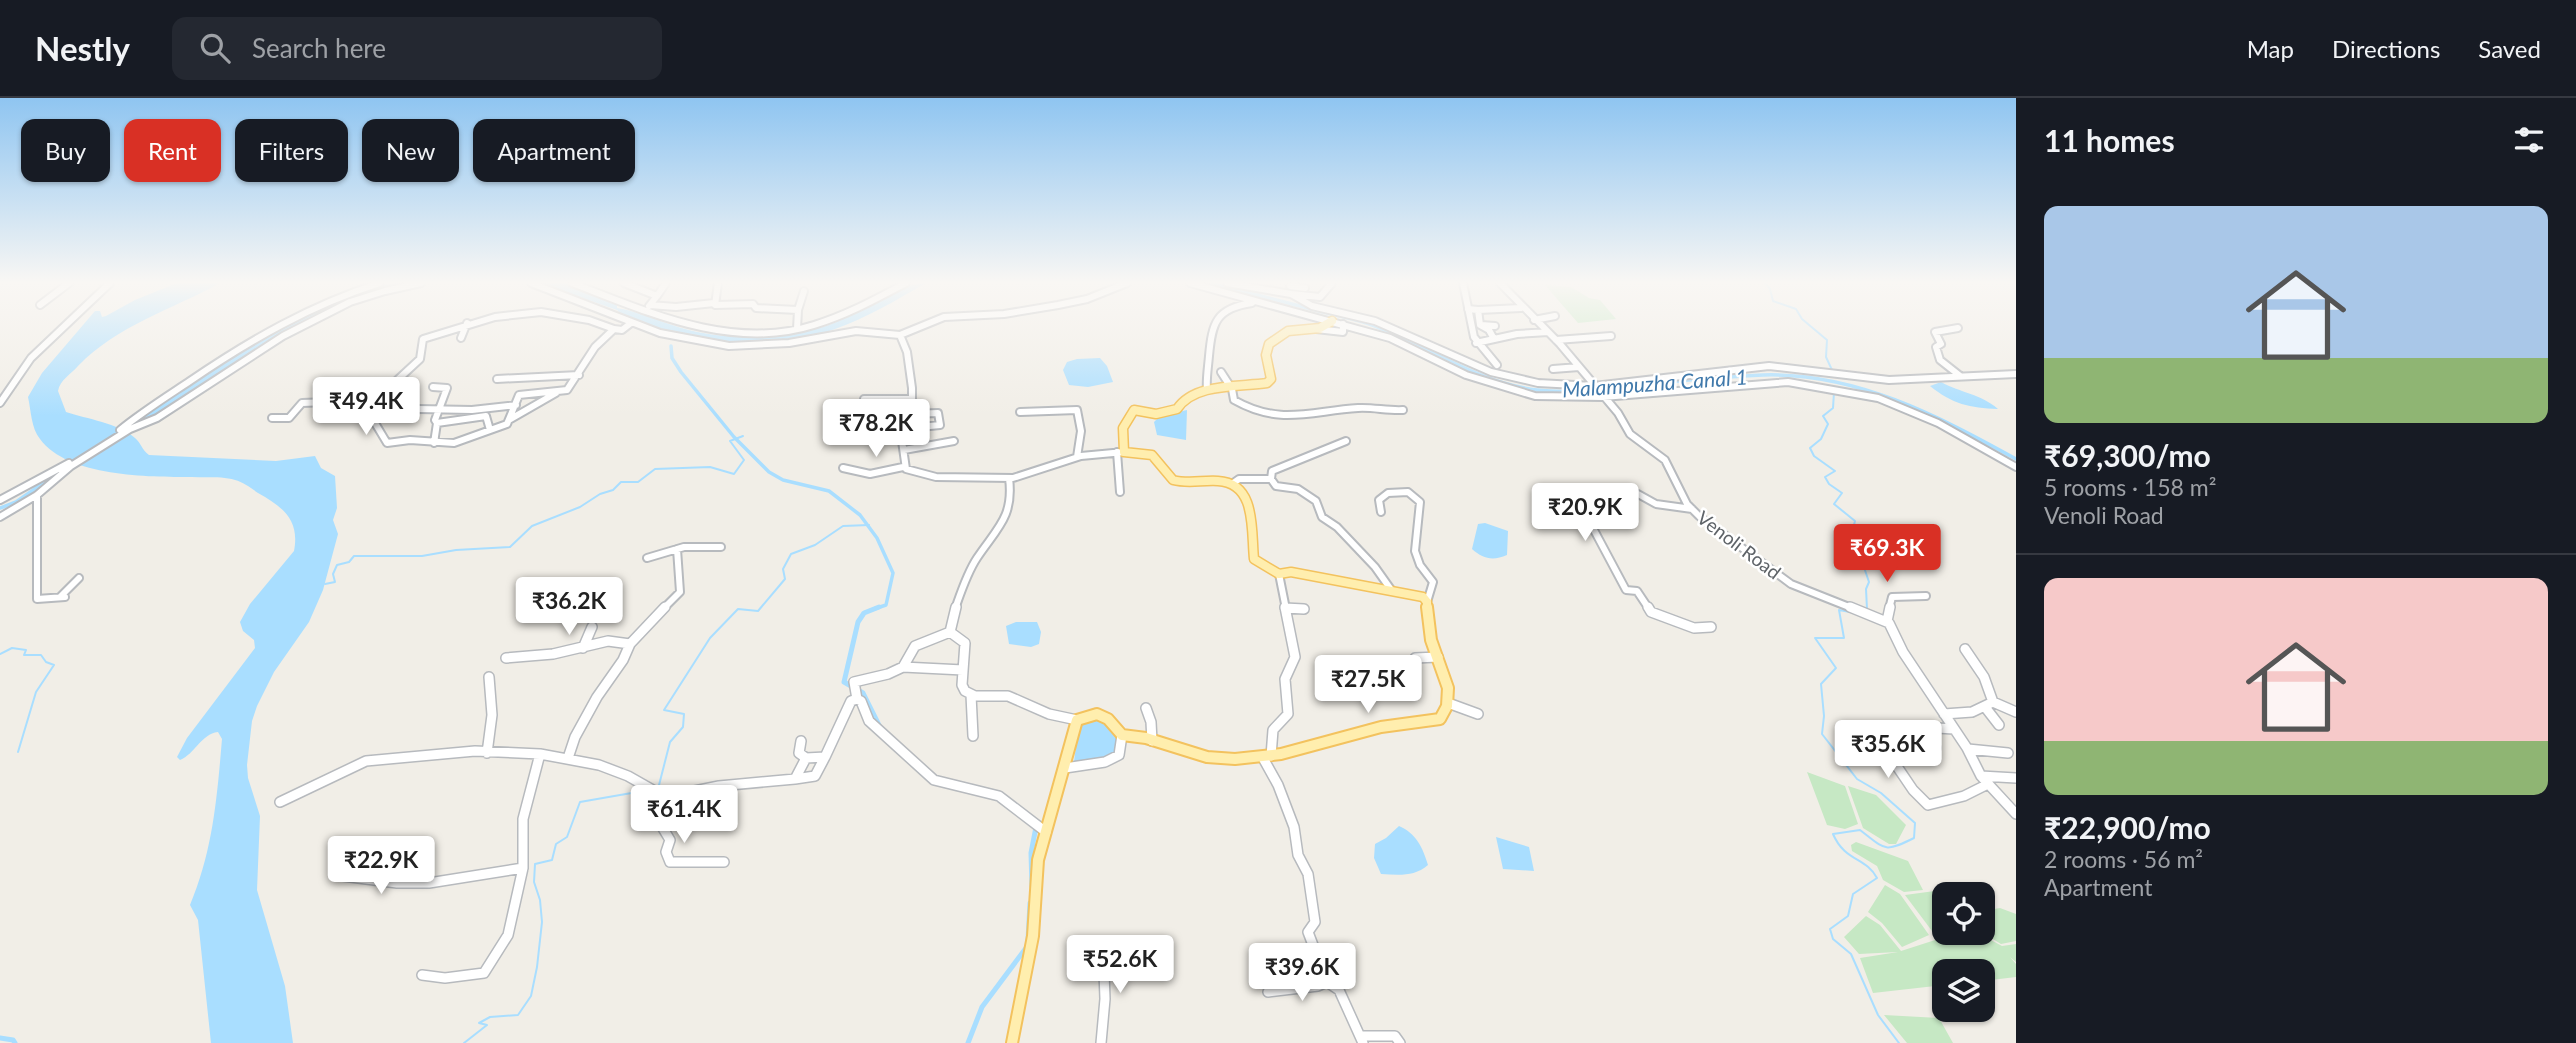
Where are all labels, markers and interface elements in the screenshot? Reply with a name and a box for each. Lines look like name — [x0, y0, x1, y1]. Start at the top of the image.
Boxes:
search box — [172, 17, 662, 80]
text: Nestly — [35, 28, 130, 68]
icon: search — [196, 29, 234, 67]
text: Search here — [252, 32, 386, 64]
text: Map — [2247, 34, 2294, 63]
text: Directions — [2332, 34, 2440, 63]
text: Saved — [2478, 34, 2541, 63]
chip: Buy — [21, 119, 110, 182]
chip: Rent — [124, 119, 221, 182]
chip: Filters — [235, 119, 348, 182]
chip: New — [362, 119, 459, 182]
chip: Apartment — [473, 119, 635, 182]
icon: filters — [2510, 121, 2548, 159]
text: 11 homes — [2044, 122, 2175, 158]
icon: home — [2233, 252, 2359, 378]
water label: Malampuzha Canal 1 — [1561, 364, 1748, 401]
pin: ₹49.4K — [309, 378, 423, 437]
text: ₹49.4K — [329, 386, 403, 414]
pin: ₹78.2K — [819, 400, 933, 459]
text: ₹78.2K — [839, 408, 913, 436]
text: ₹69,300/mo — [2044, 437, 2211, 473]
text: 5 rooms · 158 m² — [2044, 473, 2216, 501]
pin: ₹20.9K — [1528, 484, 1642, 543]
text: ₹20.9K — [1548, 492, 1622, 520]
text: Venoli Road — [2044, 501, 2164, 529]
street label: Venoli Road — [1693, 506, 1786, 584]
pin: ₹69.3K — [1830, 524, 1944, 584]
text: ₹69.3K — [1850, 533, 1924, 561]
pin: ₹36.2K — [512, 578, 626, 637]
text: ₹36.2K — [532, 586, 606, 614]
icon: home — [2233, 624, 2359, 750]
pin: ₹27.5K — [1311, 656, 1425, 715]
text: ₹27.5K — [1331, 664, 1405, 692]
pin: ₹35.6K — [1831, 720, 1945, 780]
text: ₹35.6K — [1851, 729, 1925, 757]
pin: ₹61.4K — [627, 786, 741, 845]
text: ₹61.4K — [647, 794, 721, 822]
text: ₹22,900/mo — [2044, 809, 2211, 845]
pin: ₹22.9K — [324, 836, 438, 896]
text: ₹22.9K — [344, 845, 418, 873]
text: 2 rooms · 56 m² — [2044, 845, 2203, 873]
text: Apartment — [2044, 873, 2152, 901]
map controls — [1932, 882, 1995, 1022]
button: locate — [1932, 882, 1995, 945]
pin: ₹52.6K — [1063, 936, 1177, 995]
text: ₹52.6K — [1083, 944, 1157, 972]
pin: ₹39.6K — [1245, 944, 1359, 1003]
text: ₹39.6K — [1265, 952, 1339, 980]
button: layers — [1932, 959, 1995, 1022]

